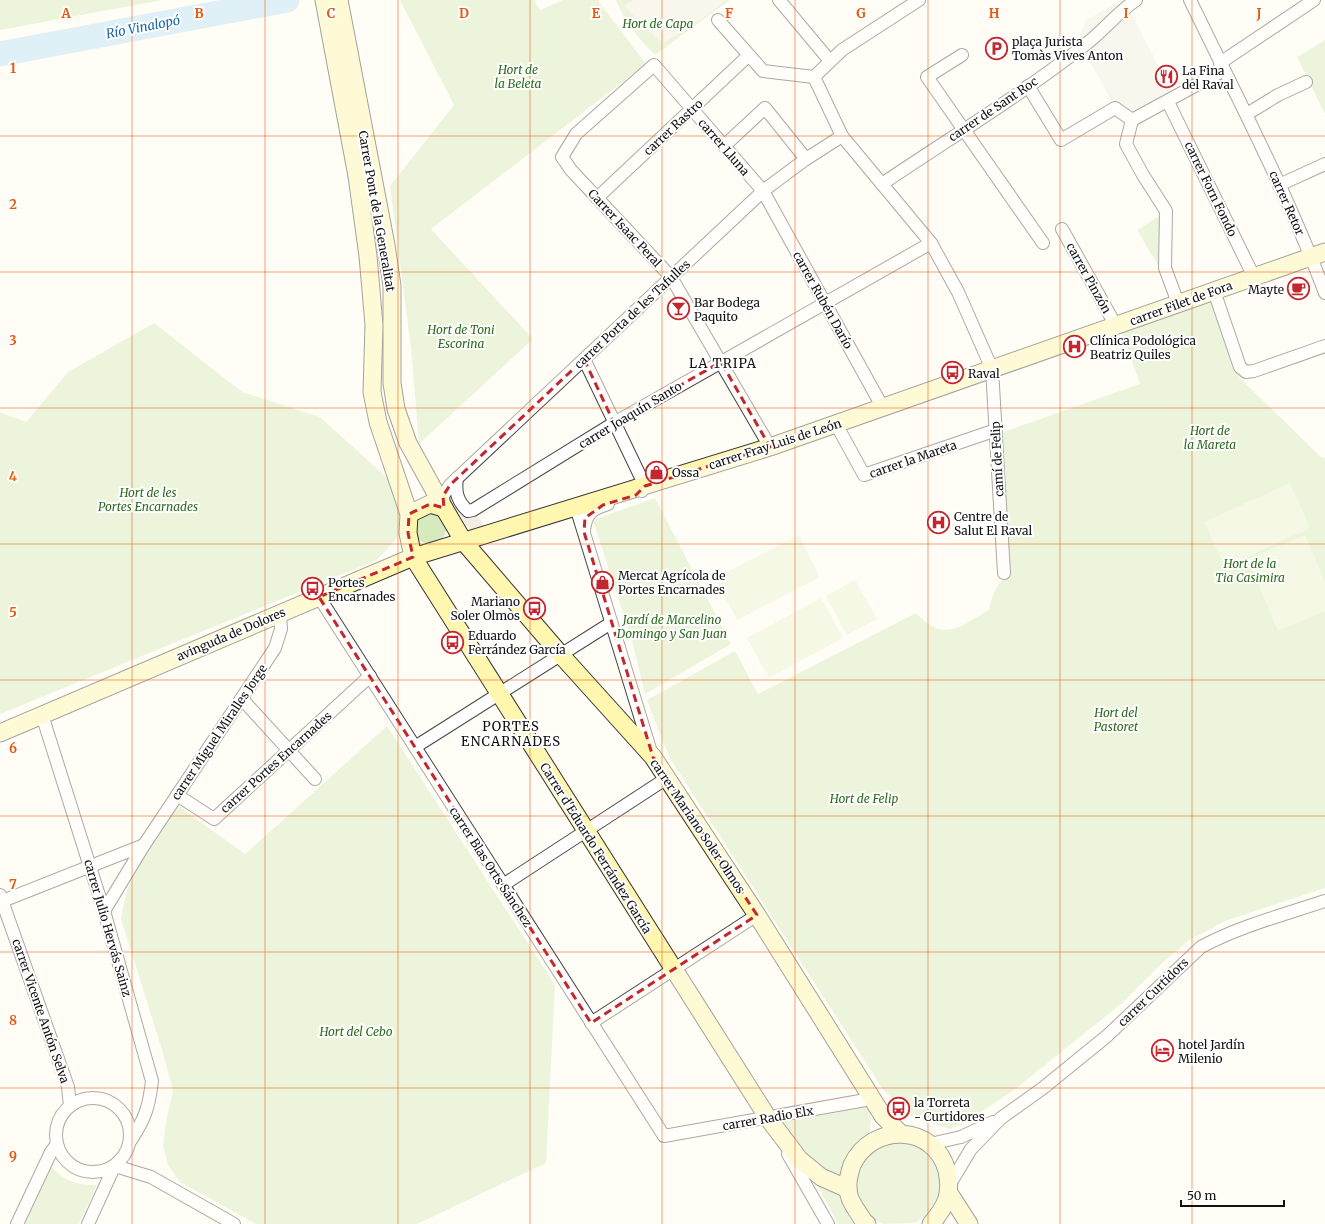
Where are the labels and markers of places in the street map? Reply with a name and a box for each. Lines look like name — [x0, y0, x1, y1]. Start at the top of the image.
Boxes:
place label: plaça Jurista Tomàs Vives Anton — [1012, 34, 1123, 63]
parking icon: plaça Jurista Tomàs Vives Anton — [983, 35, 1009, 61]
place label: La Fina del Raval — [1182, 63, 1234, 92]
restaurant icon: La Fina del Raval — [1153, 64, 1179, 90]
cafe icon: Mayte — [1286, 276, 1312, 302]
place label: Mayte — [1248, 282, 1284, 297]
place label: Bar Bodega Paquito — [694, 295, 761, 324]
bar icon: Bar Bodega Paquito — [666, 296, 692, 322]
place label: Clínica Podológica Beatriz Quiles — [1090, 333, 1197, 362]
hospital icon: Clínica Podológica Beatriz Quiles — [1062, 334, 1088, 360]
bus stop icon: Raval — [939, 360, 965, 386]
place label: Raval — [968, 366, 1000, 381]
shop icon: Ossa — [644, 459, 670, 485]
place label: Ossa — [672, 465, 700, 480]
place label: Centre de Salut El Raval — [954, 509, 1033, 538]
hospital icon: Centre de Salut El Raval — [925, 510, 951, 536]
place label: Mercat Agrícola de Portes Encarnades — [618, 568, 725, 597]
shop icon: Mercat Agrícola de Portes Encarnades — [590, 569, 616, 595]
place label: Portes Encarnades — [328, 575, 396, 604]
bus stop icon: Portes Encarnades — [299, 576, 325, 602]
place label: Mariano Soler Olmos — [451, 594, 520, 623]
bus stop icon: Mariano Soler Olmos — [522, 595, 548, 621]
place label: Eduardo Ferrández García — [468, 628, 566, 657]
bus stop icon: Eduardo Ferrández García — [439, 629, 465, 655]
place label: hotel Jardín Milenio — [1178, 1037, 1245, 1066]
hotel icon: hotel Jardín Milenio — [1149, 1038, 1175, 1064]
place label: la Torreta - Curtidores — [914, 1095, 985, 1124]
bus stop icon: la Torreta - Curtidores — [886, 1096, 912, 1122]

